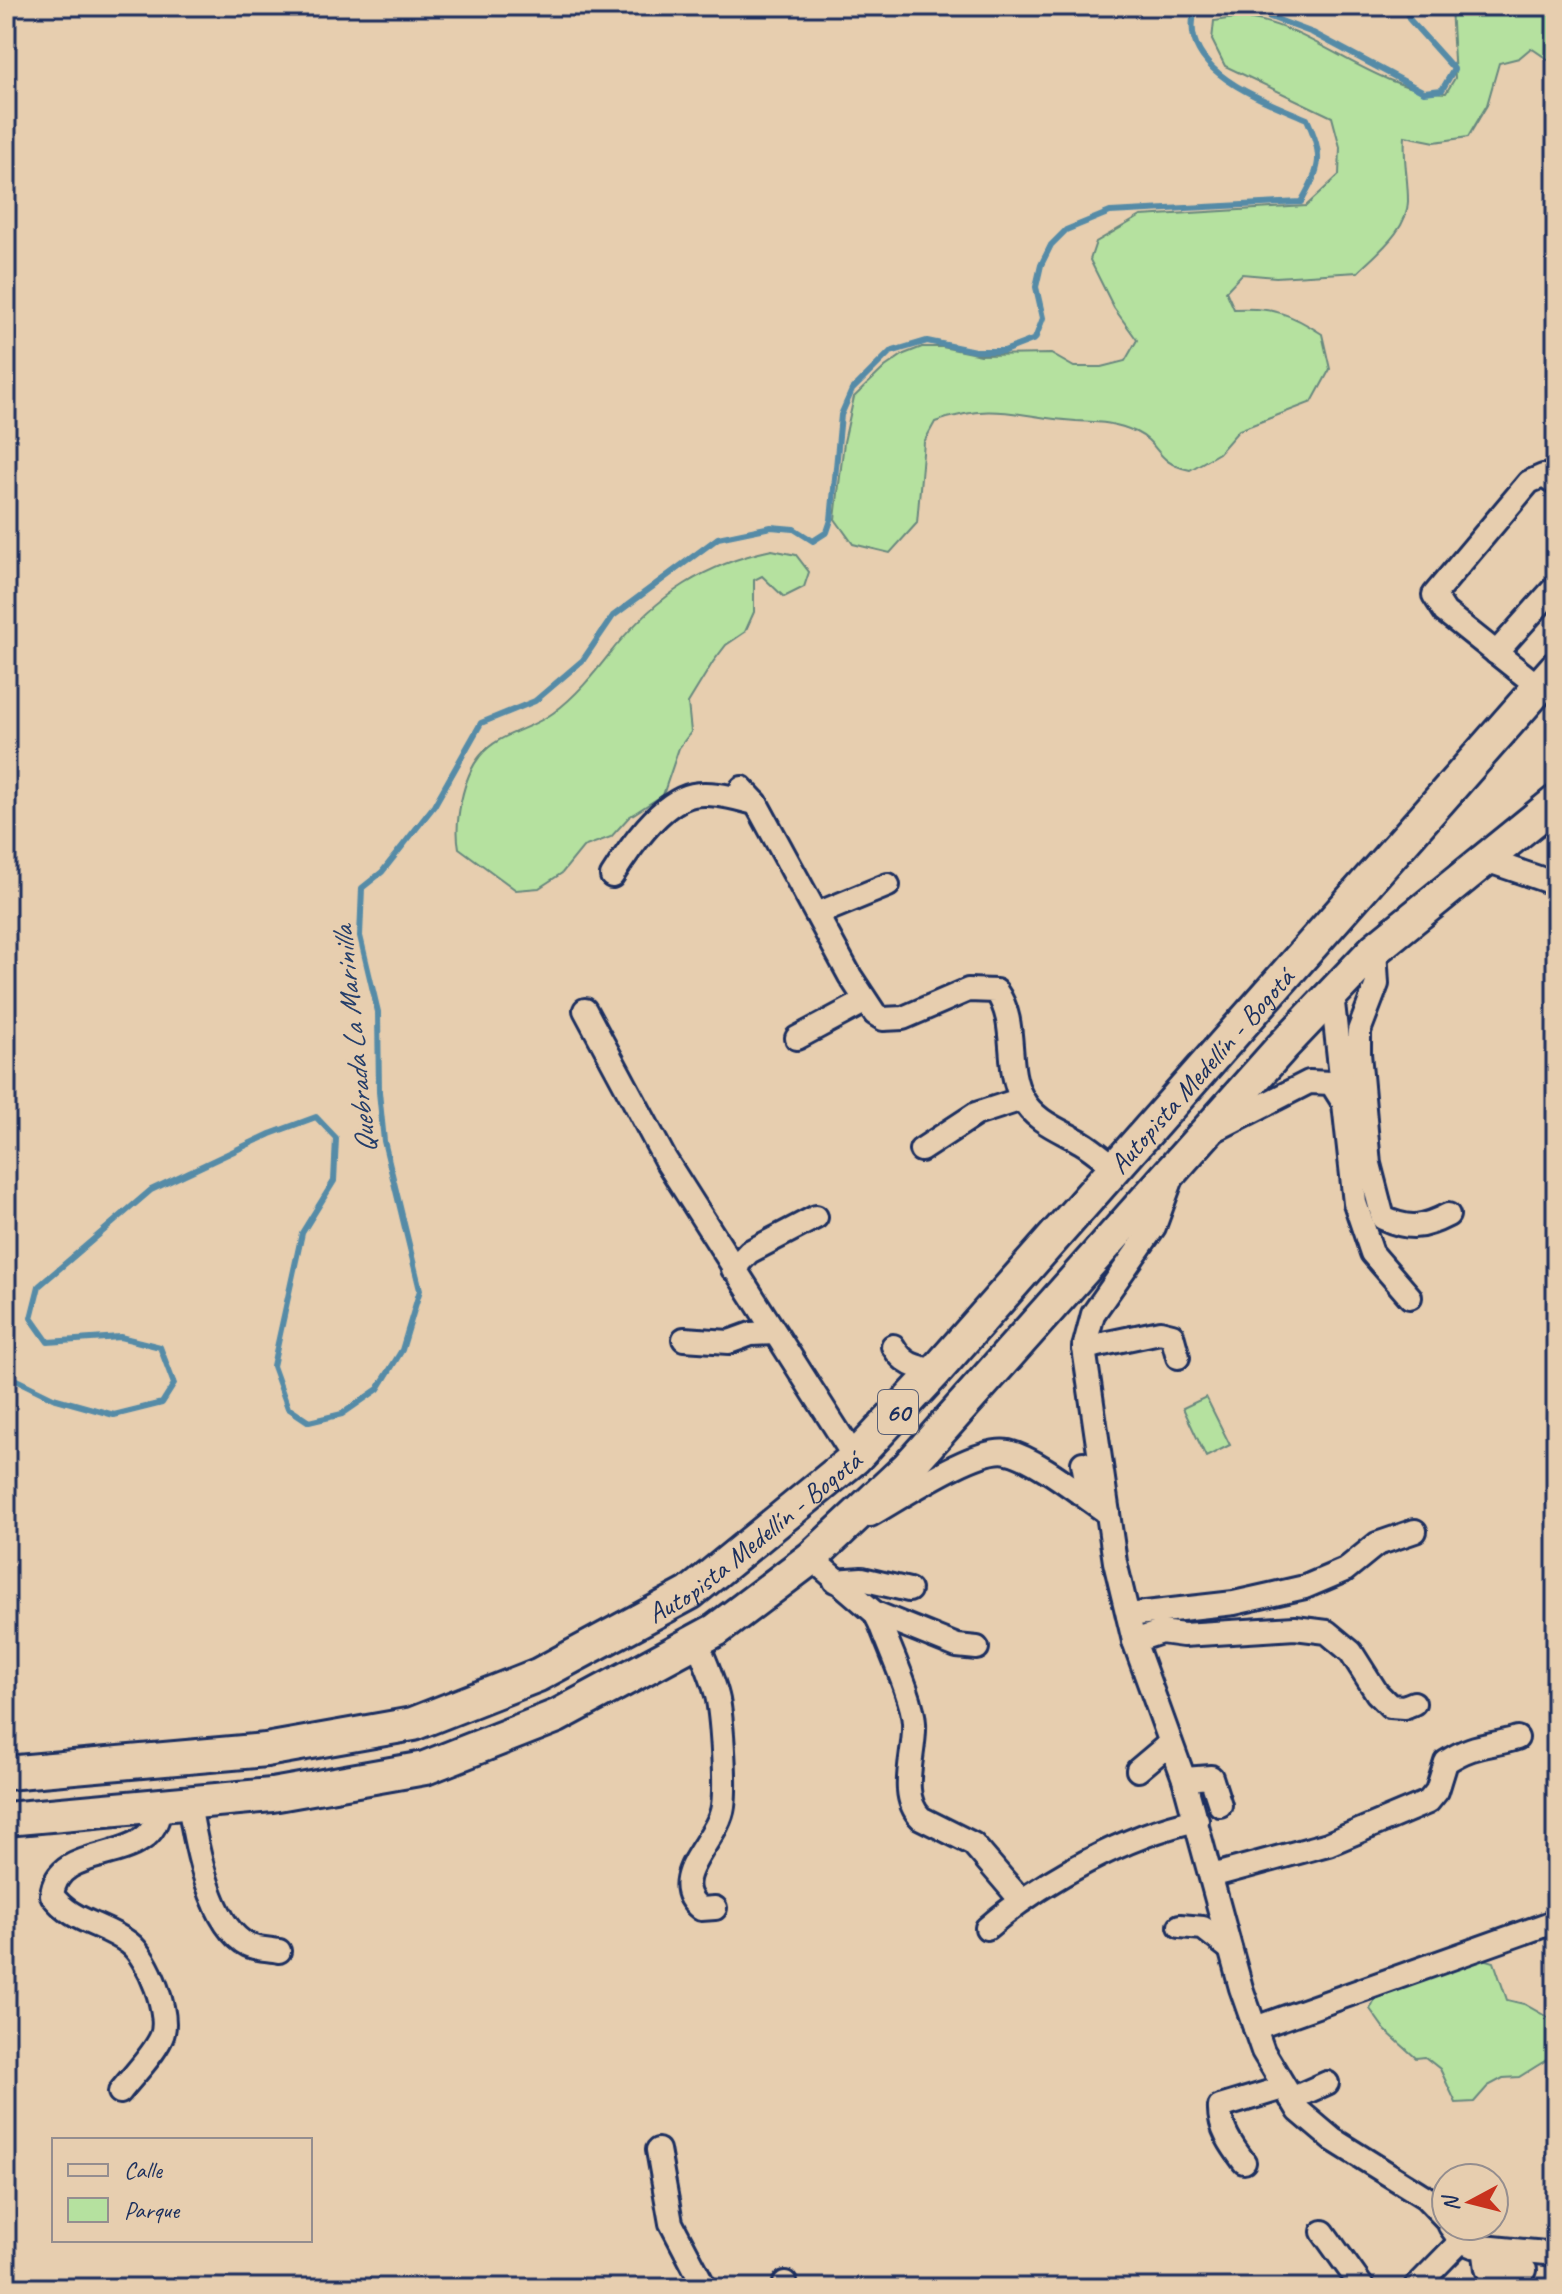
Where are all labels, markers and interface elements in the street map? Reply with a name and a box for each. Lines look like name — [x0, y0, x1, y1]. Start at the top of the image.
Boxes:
water label: Quebrada La Marinilla — [323, 921, 385, 1156]
street label: Autopista Medellín - Bogotá — [1101, 958, 1303, 1180]
road number: 60 — [878, 1390, 918, 1434]
street label: Autopista Medellín - Bogotá — [641, 1441, 870, 1630]
legend — [52, 2138, 312, 2242]
text: Calle — [124, 2155, 164, 2185]
north arrow — [1430, 2162, 1510, 2242]
text: N — [1436, 2192, 1466, 2213]
text: Parque — [124, 2195, 181, 2225]

